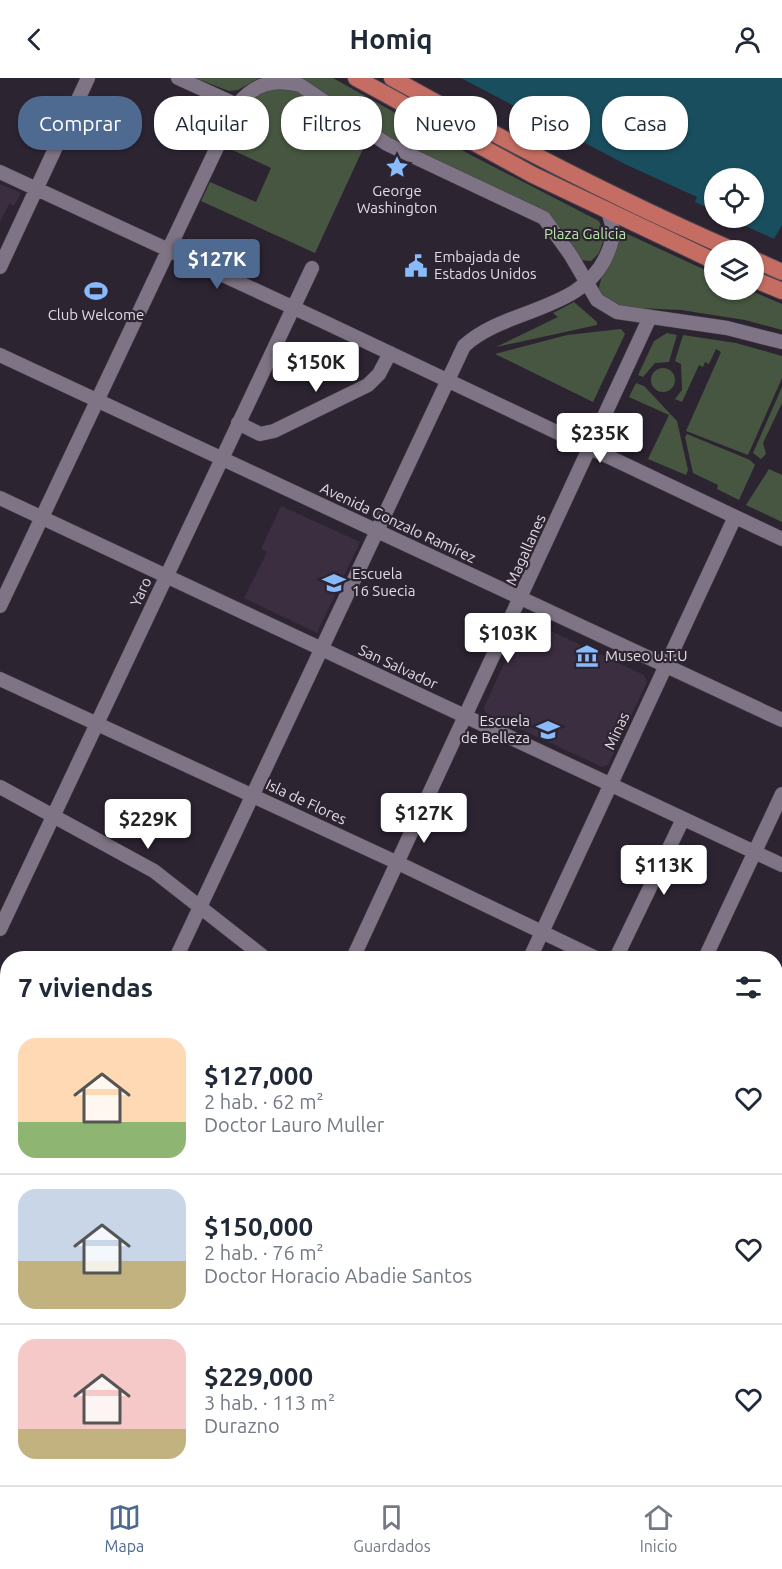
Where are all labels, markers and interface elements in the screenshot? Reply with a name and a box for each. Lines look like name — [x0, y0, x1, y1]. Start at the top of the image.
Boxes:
icon: back — [18, 23, 51, 56]
icon: person — [731, 23, 764, 56]
text: Homiq — [350, 24, 432, 54]
chip: Comprar — [18, 96, 142, 150]
chip: Alquilar — [154, 96, 269, 150]
chip: Filtros — [281, 96, 382, 150]
chip: Nuevo — [394, 96, 497, 150]
chip: Piso — [509, 96, 590, 150]
chip: Casa — [602, 96, 688, 150]
place icon: George Washington — [384, 154, 410, 180]
map controls — [704, 168, 764, 300]
button: locate — [704, 168, 764, 228]
place label: George Washington — [357, 182, 437, 216]
park label: Plaza Galicia — [544, 225, 626, 242]
pin: $127K — [175, 239, 259, 290]
button: layers — [704, 240, 764, 300]
text: $127K — [188, 247, 246, 270]
place label: Embajada de Estados Unidos — [434, 248, 537, 282]
public building icon: Embajada de Estados Unidos — [403, 253, 429, 279]
sports icon: Club Welcome — [83, 278, 109, 304]
place label: Club Welcome — [48, 306, 144, 323]
pin: $150K — [274, 342, 358, 393]
text: $150K — [287, 350, 345, 373]
pin: $235K — [558, 413, 642, 464]
text: $235K — [571, 421, 629, 444]
street label: Avenida Gonzalo Ramírez — [318, 479, 479, 566]
street label: Magallanes — [502, 512, 549, 588]
place label: Escuela 16 Suecia — [352, 565, 415, 599]
school or university icon: Escuela 16 Suecia — [321, 570, 347, 596]
street label: Yaro — [126, 574, 155, 609]
pin: $103K — [466, 613, 550, 664]
text: $103K — [479, 621, 537, 644]
street label: San Salvador — [356, 641, 441, 692]
museum icon: Museo U.T.U — [574, 643, 600, 669]
place label: Museo U.T.U — [605, 647, 687, 664]
street label: Minas — [601, 709, 633, 752]
place label: Escuela de Belleza — [461, 712, 530, 746]
school or university icon: Escuela de Belleza — [535, 717, 561, 743]
street label: Isla de Flores — [263, 775, 349, 828]
pin: $127K — [382, 793, 466, 844]
pin: $229K — [106, 799, 190, 850]
text: $127K — [395, 801, 453, 824]
text: $229K — [119, 807, 177, 830]
pin: $113K — [622, 845, 706, 896]
text: $113K — [635, 853, 693, 876]
icon: filters — [732, 971, 765, 1004]
text: 7 viviendas — [18, 973, 153, 1002]
text: $127,000 — [204, 1061, 313, 1090]
icon: home — [66, 1062, 138, 1134]
icon: heart — [732, 1082, 765, 1115]
text: 2 hab. · 62 m² — [204, 1090, 324, 1113]
text: Doctor Lauro Muller — [204, 1113, 384, 1136]
text: $150,000 — [204, 1212, 313, 1241]
icon: home — [66, 1213, 138, 1285]
icon: heart — [732, 1233, 765, 1266]
text: 2 hab. · 76 m² — [204, 1241, 324, 1264]
text: Doctor Horacio Abadie Santos — [204, 1264, 472, 1287]
text: $229,000 — [204, 1362, 313, 1391]
icon: home — [66, 1363, 138, 1435]
icon: heart — [732, 1383, 765, 1416]
text: 3 hab. · 113 m² — [204, 1391, 335, 1414]
text: Durazno — [204, 1414, 280, 1437]
tab: Mapa — [105, 1501, 144, 1555]
tab: Guardados — [353, 1501, 431, 1555]
tab: Inicio — [640, 1501, 677, 1555]

